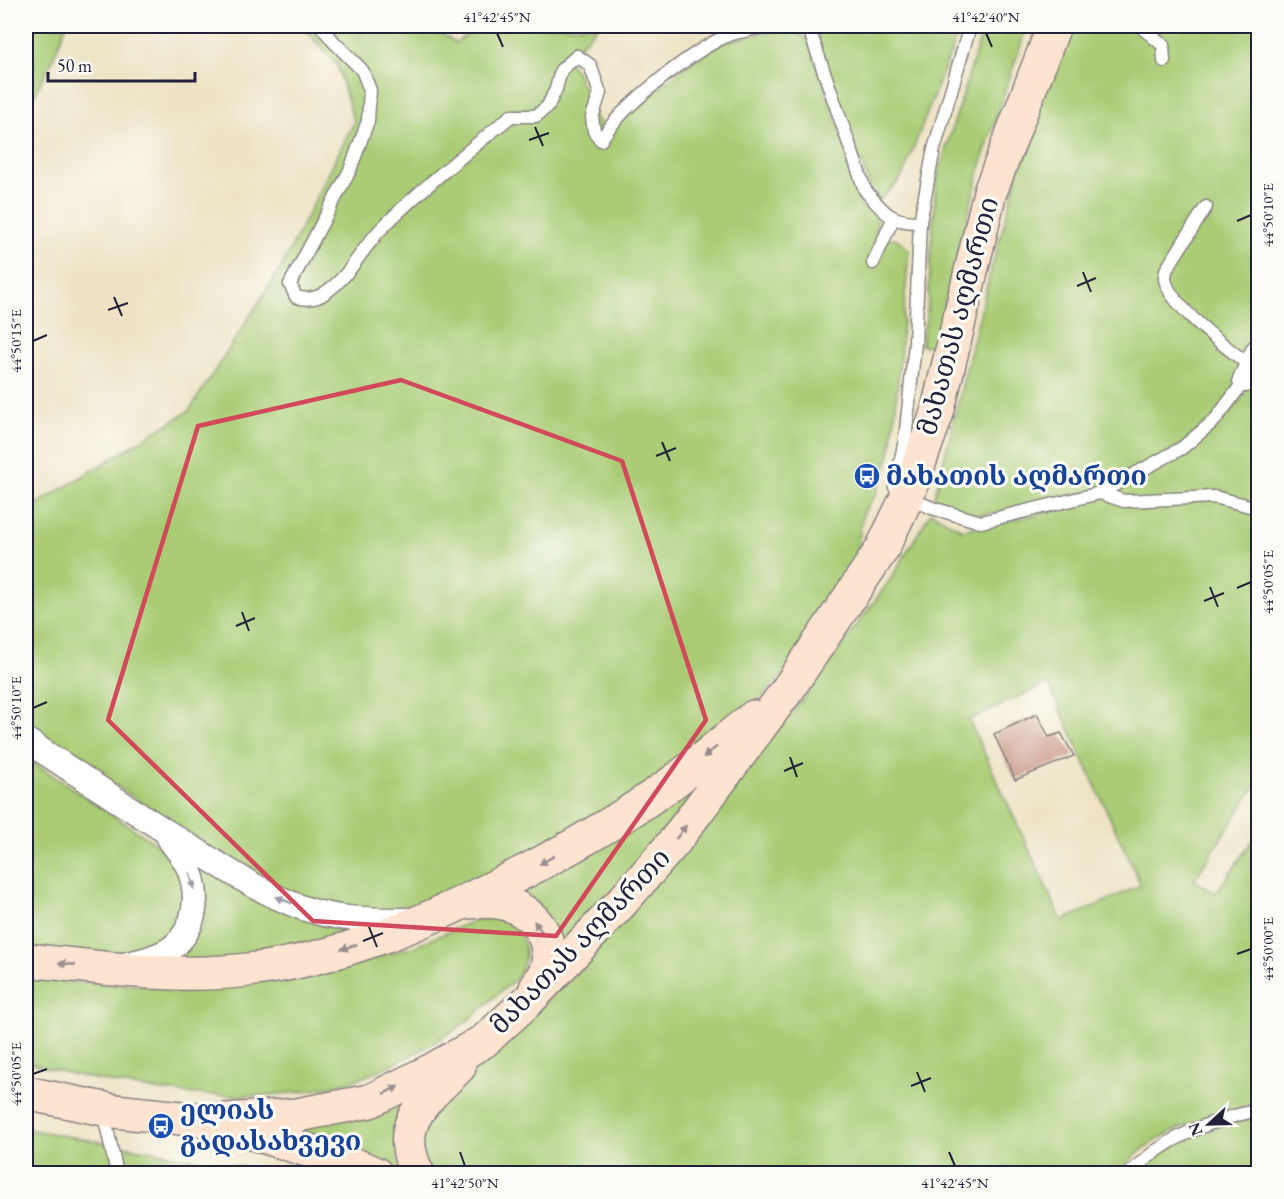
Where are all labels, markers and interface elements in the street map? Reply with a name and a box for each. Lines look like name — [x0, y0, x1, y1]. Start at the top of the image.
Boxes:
text: 41°42'45"N — [463, 7, 531, 26]
text: 41°42'40"N — [952, 7, 1020, 26]
scale bar — [48, 45, 195, 83]
text: 50 m — [57, 54, 92, 77]
text: 44°50'10"E — [1258, 182, 1277, 247]
street label: მახათას აღმართი — [909, 193, 1006, 439]
text: 44°50'15"E — [6, 308, 25, 373]
place label: მახათის აღმართი — [886, 458, 1147, 493]
bus stop icon: მახათის აღმართი — [852, 461, 882, 491]
text: 44°50'05"E — [1258, 549, 1277, 614]
text: 44°50'10"E — [6, 675, 25, 740]
one-way arrow — [702, 746, 717, 758]
one-way arrow — [675, 825, 687, 840]
street label: მახათას აღმართი — [482, 840, 677, 1041]
one-way arrow — [538, 855, 555, 865]
one-way arrow — [188, 872, 198, 890]
one-way arrow — [274, 895, 292, 905]
text: 44°50'00"E — [1258, 916, 1277, 981]
one-way arrow — [533, 920, 546, 936]
one-way arrow — [340, 943, 358, 952]
one-way arrow — [58, 959, 77, 969]
text: 44°50'05"E — [6, 1041, 25, 1106]
one-way arrow — [383, 1086, 400, 1095]
place label: ელიას გადასახვევი — [180, 1092, 361, 1158]
north arrow — [1179, 1094, 1239, 1154]
bus stop icon: ელიას გადასახვევი — [146, 1111, 176, 1141]
text: N — [1183, 1119, 1208, 1139]
text: 41°42'50"N — [431, 1173, 499, 1192]
text: 41°42'45"N — [921, 1173, 989, 1192]

